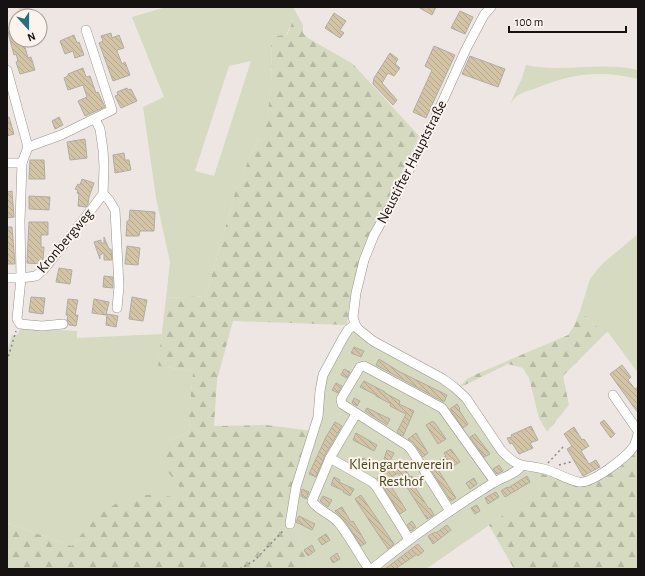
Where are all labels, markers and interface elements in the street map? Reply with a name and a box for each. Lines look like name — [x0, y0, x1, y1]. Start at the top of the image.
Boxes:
north arrow — [8, 8, 48, 48]
scale bar — [509, 8, 626, 34]
text: 100 m — [515, 16, 543, 28]
text: N — [26, 30, 37, 43]
street label: Neustifter Hauptstraße — [374, 98, 450, 226]
street label: Kronbergweg — [34, 206, 96, 276]
park label: Kleingartenverein Resthof — [349, 457, 453, 489]

